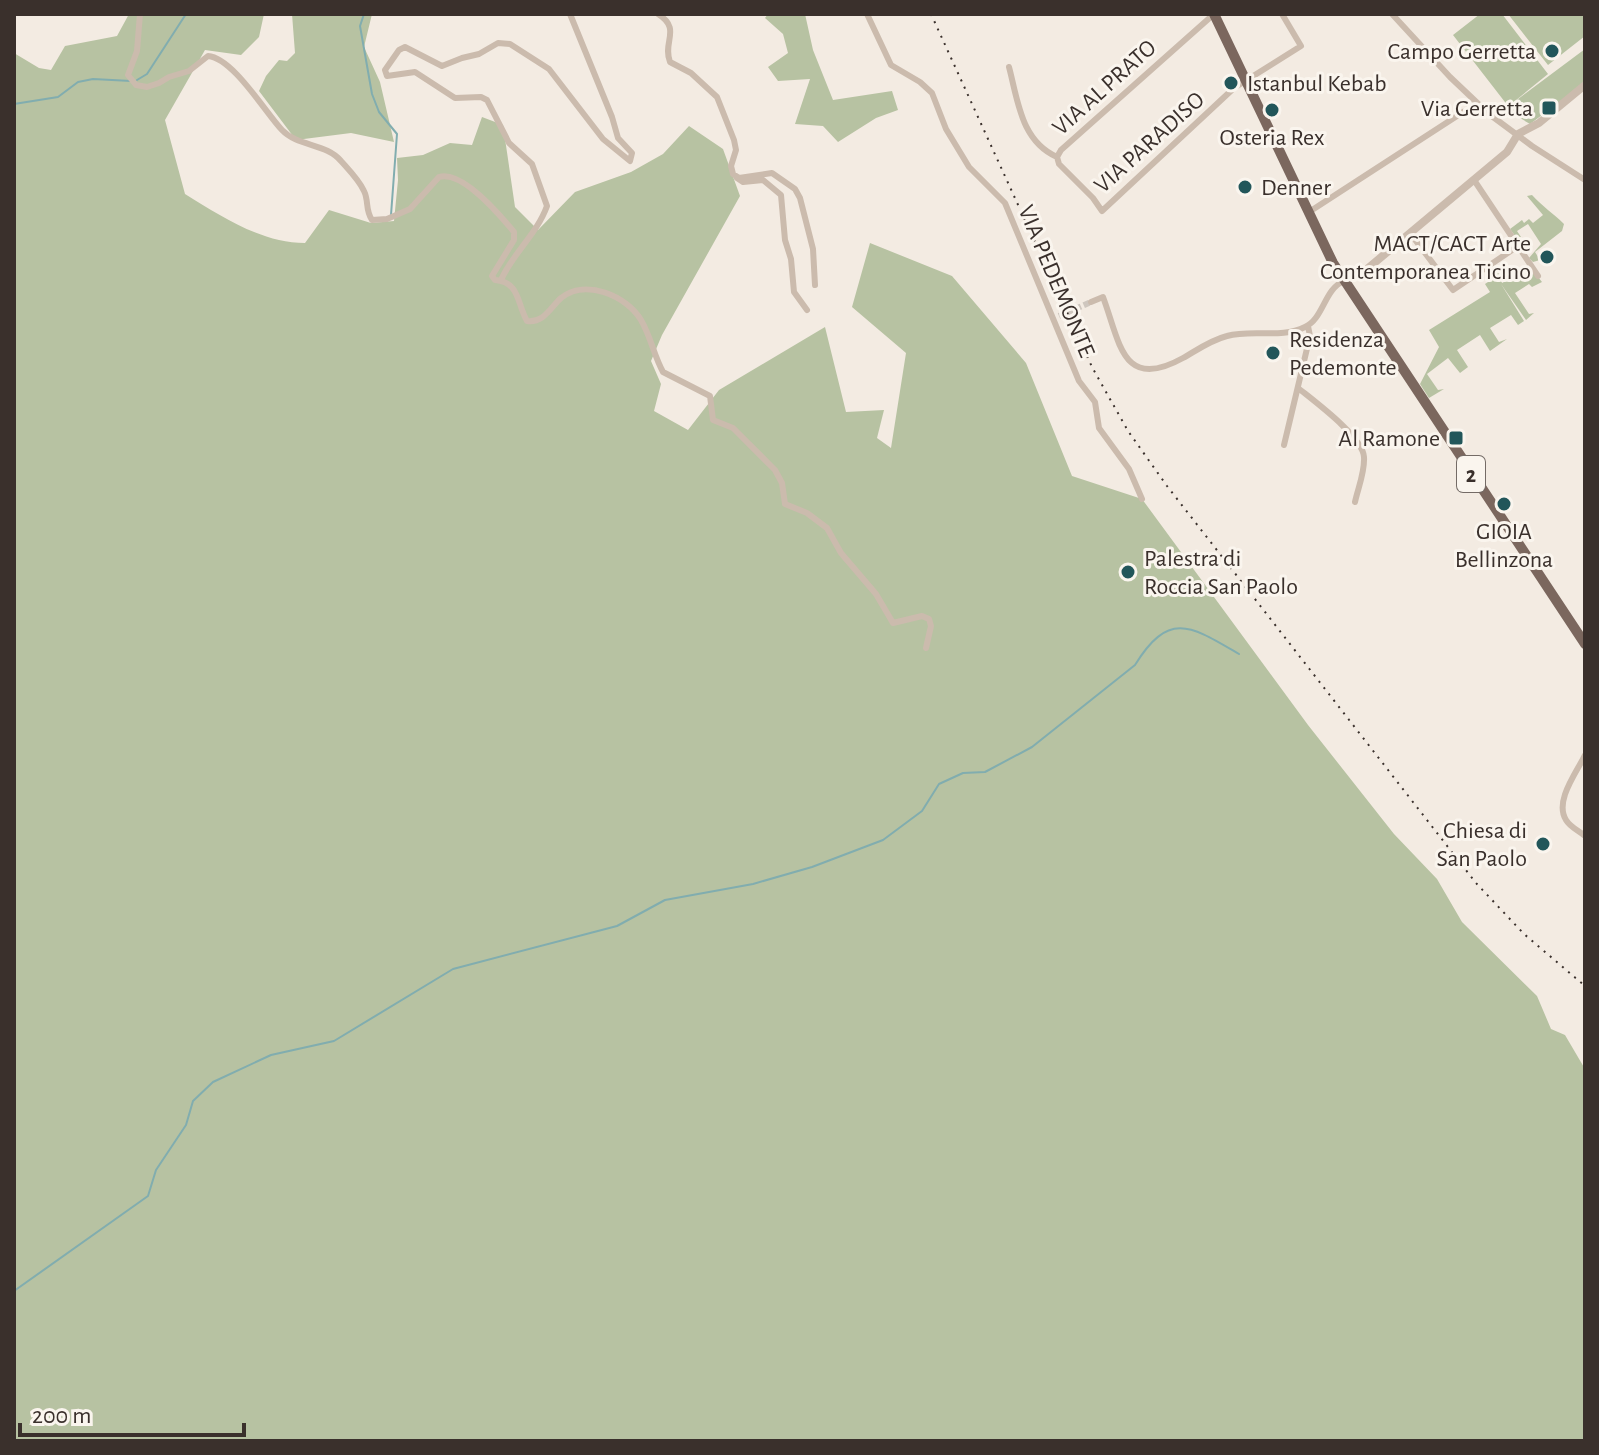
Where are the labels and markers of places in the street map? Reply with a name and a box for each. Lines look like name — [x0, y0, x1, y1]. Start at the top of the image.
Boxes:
place label: Campo Gerretta — [1388, 40, 1536, 64]
marker: Campo Gerretta — [1543, 42, 1561, 60]
place label: Istanbul Kebab — [1247, 72, 1387, 96]
marker: Istanbul Kebab — [1222, 74, 1240, 92]
place label: Via Gerretta — [1421, 97, 1533, 121]
marker: Via Gerretta — [1540, 99, 1558, 117]
marker: Osteria Rex — [1263, 101, 1281, 119]
place label: Osteria Rex — [1219, 126, 1325, 150]
place label: Denner — [1261, 176, 1331, 200]
marker: Denner — [1236, 178, 1254, 196]
place label: MACT/CACT Arte Contemporanea Ticino — [1320, 232, 1531, 284]
marker: MACT/CACT Arte Contemporanea Ticino — [1538, 248, 1556, 266]
place label: Residenza Pedemonte — [1289, 328, 1397, 380]
marker: Residenza Pedemonte — [1264, 344, 1282, 362]
place label: Al Ramone — [1338, 427, 1440, 451]
marker: Al Ramone — [1447, 429, 1465, 447]
marker: GIOIA Bellinzona — [1495, 495, 1513, 513]
place label: GIOIA Bellinzona — [1455, 520, 1553, 572]
place label: Palestra di Roccia San Paolo — [1144, 547, 1298, 599]
marker: Palestra di Roccia San Paolo — [1119, 563, 1137, 581]
place label: Chiesa di San Paolo — [1437, 819, 1527, 871]
marker: Chiesa di San Paolo — [1534, 835, 1552, 853]

